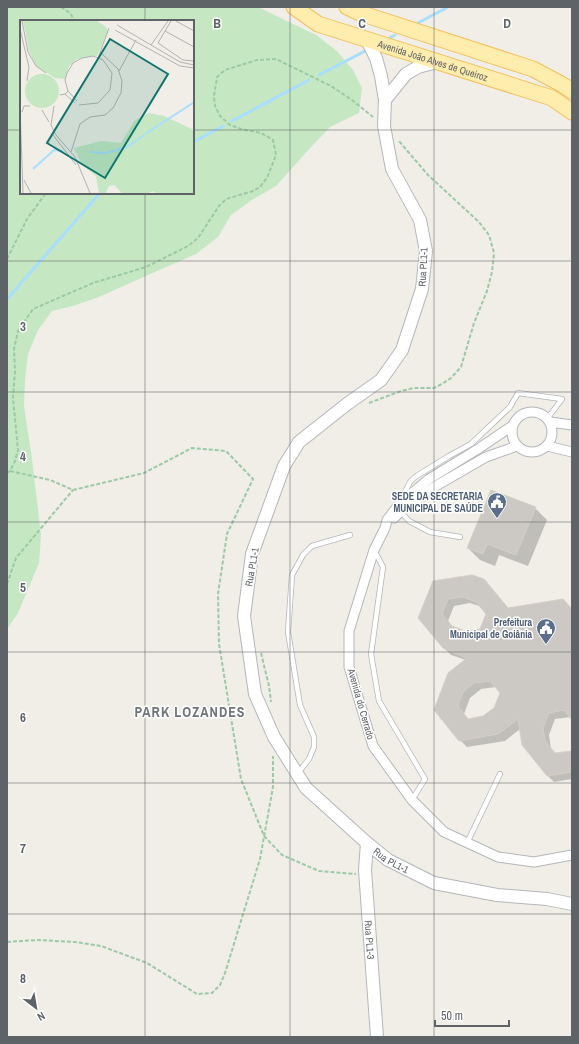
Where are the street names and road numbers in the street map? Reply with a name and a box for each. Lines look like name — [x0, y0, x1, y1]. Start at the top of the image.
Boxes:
street label: Avenida João Alves de Queiroz — [375, 37, 490, 84]
street label: Rua PL1-1 — [415, 247, 431, 287]
street label: Rua PL1-1 — [242, 546, 262, 587]
street label: Avenida do Cerrado — [344, 666, 377, 741]
street label: Rua PL1-1 — [371, 844, 411, 876]
street label: Rua PL1-3 — [362, 920, 378, 960]

